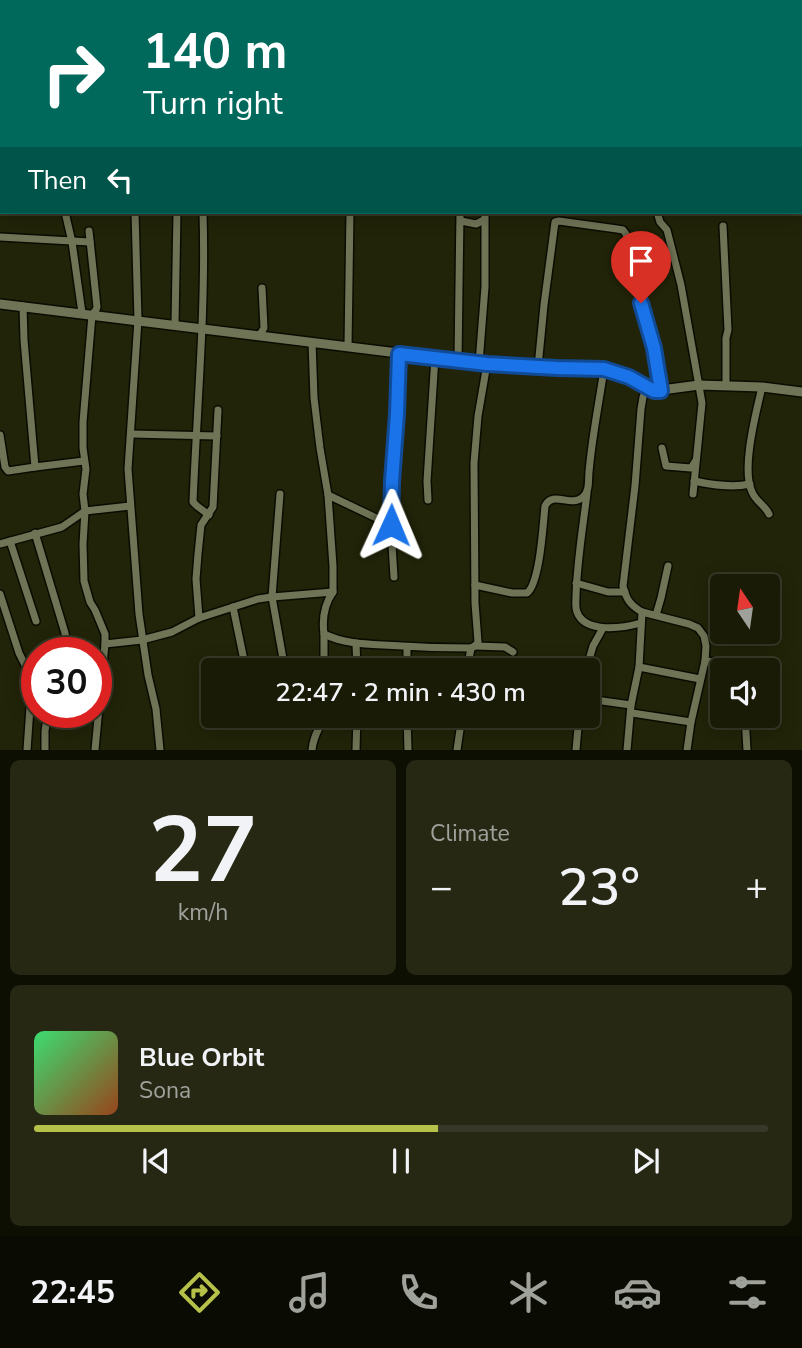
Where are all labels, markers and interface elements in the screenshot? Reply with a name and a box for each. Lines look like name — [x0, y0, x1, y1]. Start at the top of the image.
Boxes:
text: 140 m — [143, 18, 287, 85]
icon: right — [28, 28, 119, 119]
text: Turn right — [143, 82, 283, 125]
icon: left — [101, 161, 139, 199]
text: Then — [28, 163, 87, 198]
pin — [611, 231, 671, 303]
icon: arrive — [622, 242, 660, 280]
position arrow — [354, 488, 428, 562]
north arrow — [710, 574, 780, 644]
map controls — [710, 574, 780, 728]
speed limit sign: 30 — [21, 637, 112, 728]
button: sound — [710, 658, 780, 728]
text: 22:47 · 2 min · 430 m — [275, 675, 526, 710]
text: 27 — [148, 789, 258, 913]
text: Climate — [430, 818, 510, 849]
text: 23° — [558, 852, 640, 923]
text: − — [430, 862, 453, 913]
text: + — [745, 862, 768, 913]
text: km/h — [178, 897, 228, 928]
text: Blue Orbit — [139, 1040, 264, 1075]
text: Sona — [139, 1075, 191, 1106]
icon: previous — [137, 1142, 175, 1180]
icon: pause — [382, 1142, 420, 1180]
icon: next — [627, 1142, 665, 1180]
icon: directions — [175, 1268, 224, 1317]
icon: music — [285, 1268, 334, 1317]
icon: phone — [394, 1268, 443, 1317]
icon: climate — [504, 1268, 553, 1317]
icon: car — [613, 1268, 662, 1317]
icon: filters — [723, 1268, 772, 1317]
text: 22:45 — [30, 1271, 115, 1314]

